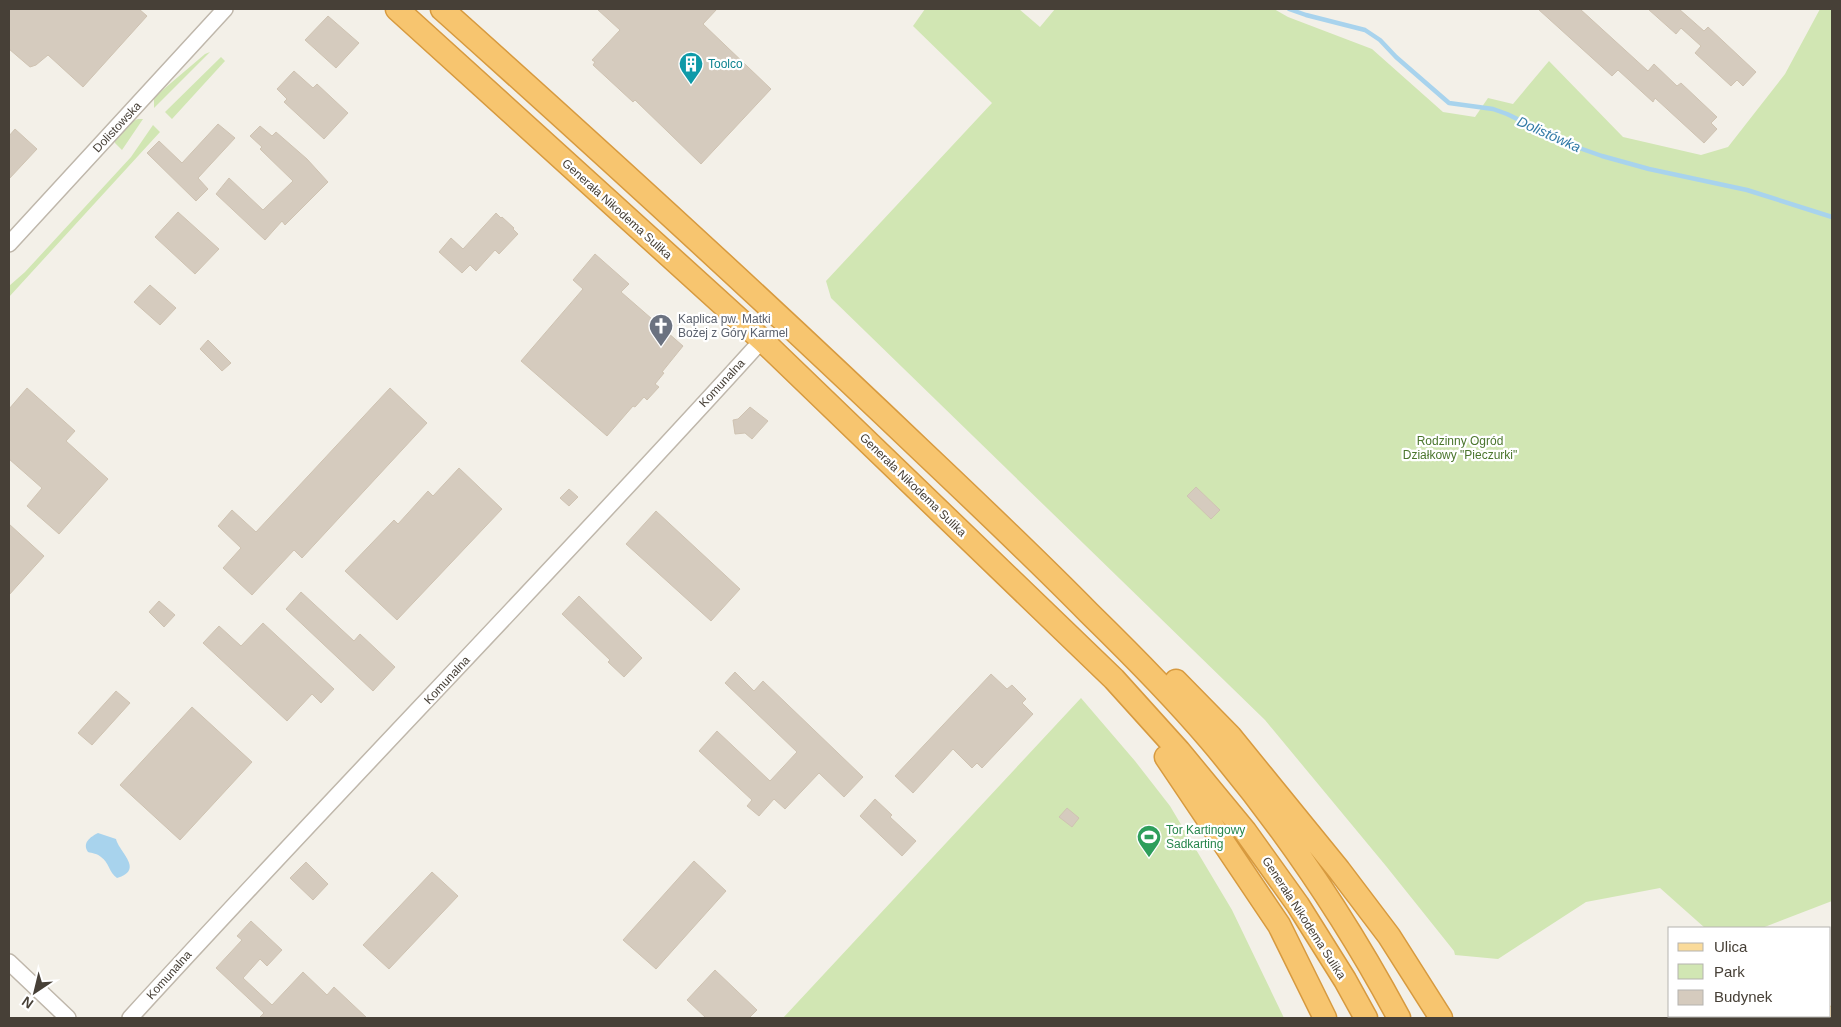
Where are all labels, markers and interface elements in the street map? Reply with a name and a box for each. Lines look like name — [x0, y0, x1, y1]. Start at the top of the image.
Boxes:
building icon: Toolco — [678, 51, 704, 85]
place label: Toolco — [708, 57, 743, 71]
street label: Dolistowska — [90, 99, 144, 155]
water label: Dolistówka — [1515, 113, 1583, 155]
street label: Generała Nikodema Sulika — [559, 156, 675, 262]
place label: Kaplica pw. Matki Bożej z Góry Karmel — [678, 312, 788, 340]
church icon: Kaplica pw. Matki Bożej z Góry Karmel — [648, 313, 674, 347]
street label: Komunalna — [696, 356, 748, 410]
street label: Generała Nikodema Sulika — [857, 430, 969, 540]
park label: Rodzinny Ogród Działkowy "Pieczurki" — [1403, 434, 1517, 462]
street label: Komunalna — [421, 653, 473, 707]
place label: Tor Kartingowy Sadkarting — [1166, 823, 1245, 851]
sports icon: Tor Kartingowy Sadkarting — [1136, 824, 1162, 858]
street label: Generała Nikodema Sulika — [1259, 854, 1349, 982]
legend — [1668, 927, 1831, 1017]
text: Ulica — [1714, 938, 1748, 955]
street label: Komunalna — [143, 948, 195, 1002]
text: Park — [1714, 963, 1745, 980]
north arrow — [10, 967, 60, 1017]
text: Budynek — [1714, 988, 1773, 1005]
text: N — [19, 993, 36, 1012]

